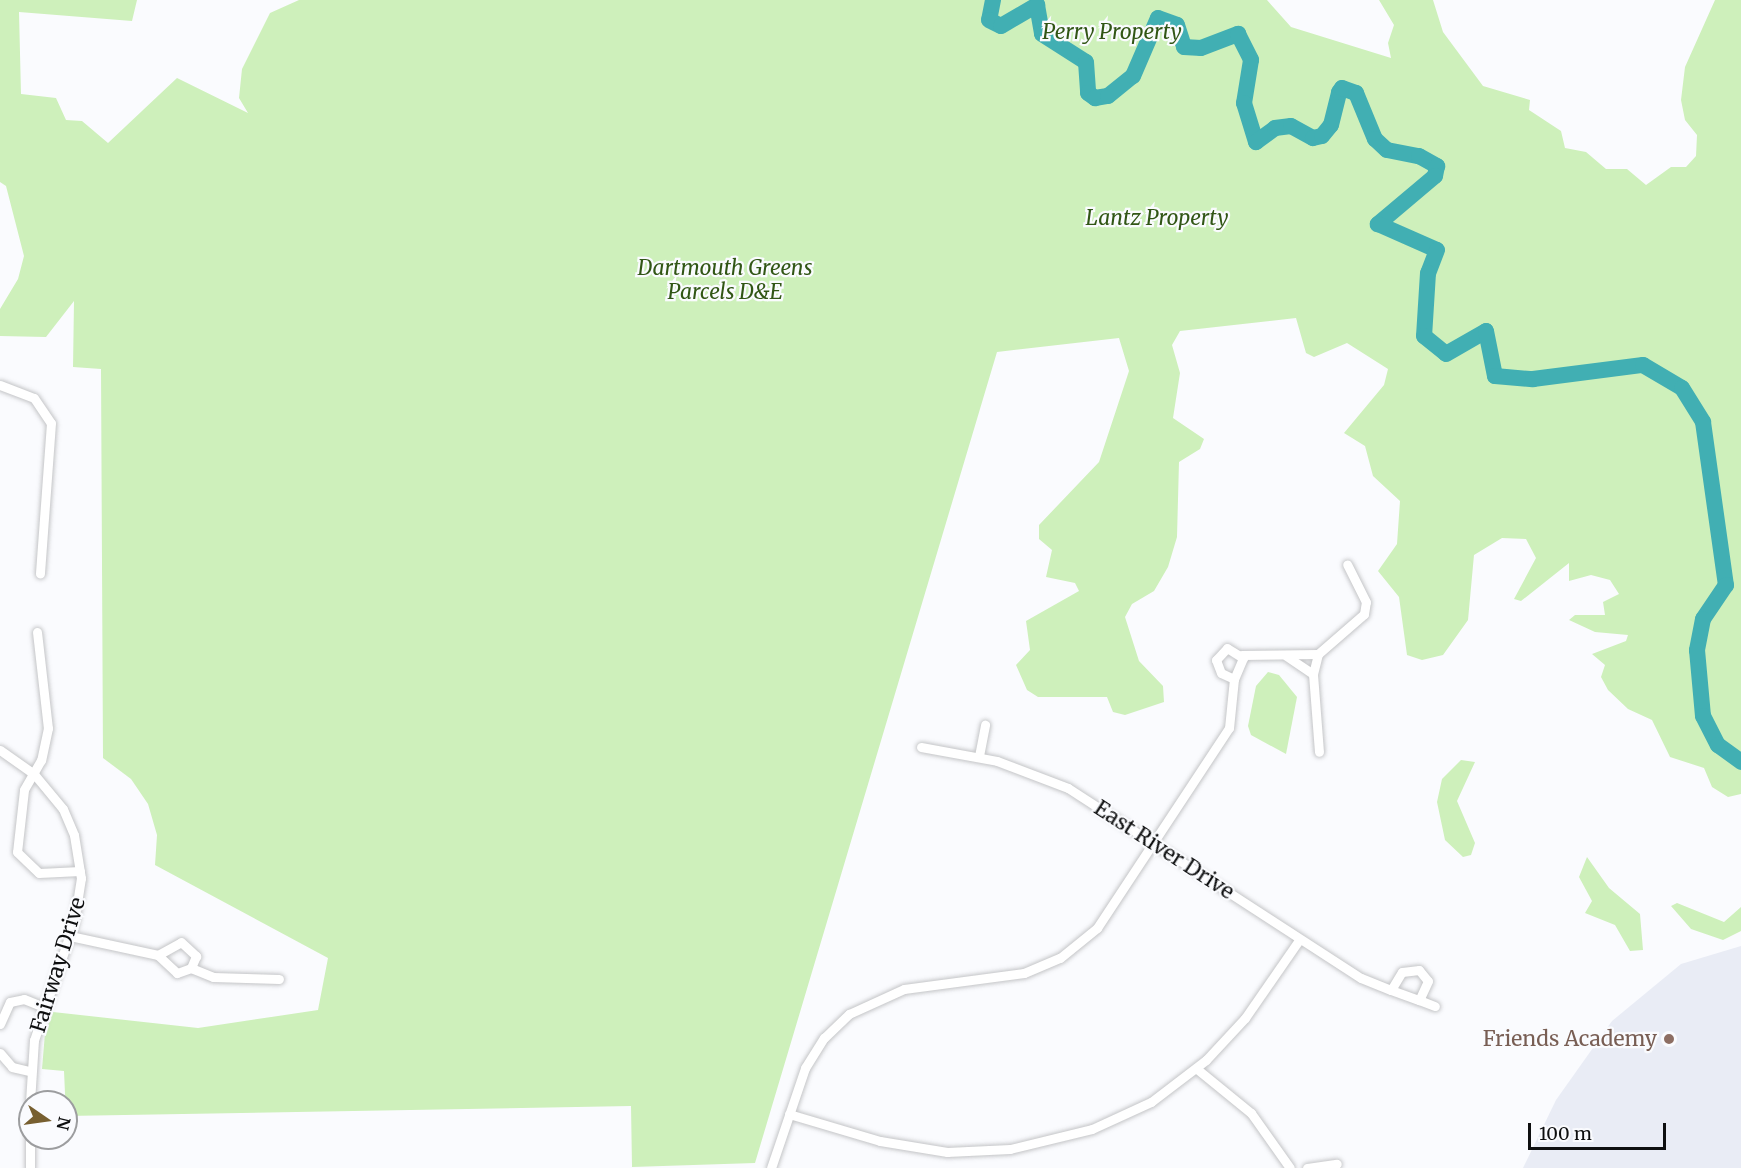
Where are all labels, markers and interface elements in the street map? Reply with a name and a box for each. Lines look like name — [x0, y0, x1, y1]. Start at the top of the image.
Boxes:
park label: Perry Property — [1042, 19, 1182, 45]
park label: Lantz Property — [1086, 205, 1228, 231]
park label: Dartmouth Greens Parcels D&E — [638, 255, 812, 305]
street label: East River Drive — [1089, 795, 1239, 905]
street label: Fairway Drive — [25, 894, 91, 1036]
place label: Friends Academy — [1483, 1026, 1657, 1052]
marker: Friends Academy — [1662, 1032, 1676, 1046]
north arrow — [18, 1090, 78, 1150]
scale bar — [1531, 1111, 1669, 1149]
text: N — [52, 1115, 75, 1132]
text: 100 m — [1539, 1122, 1592, 1145]

